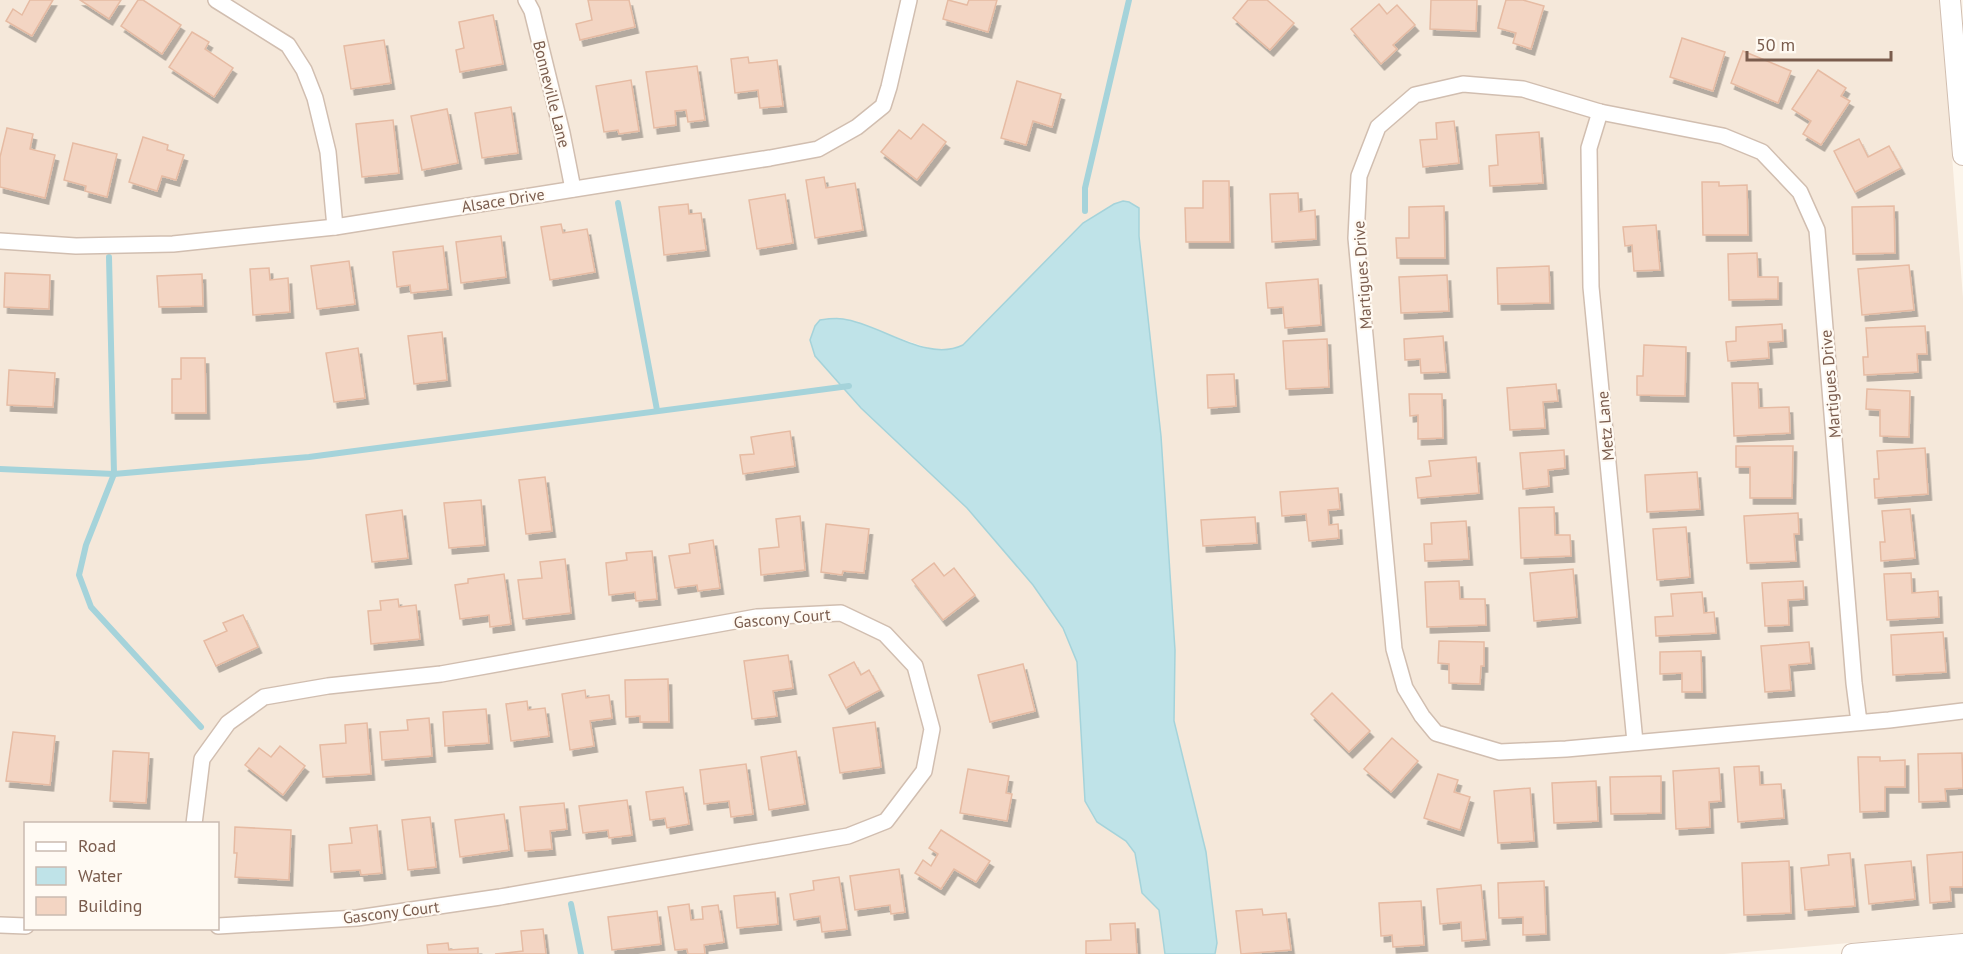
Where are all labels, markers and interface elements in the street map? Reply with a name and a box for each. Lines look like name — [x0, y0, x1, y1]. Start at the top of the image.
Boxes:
scale bar — [1747, 24, 1891, 62]
text: 50 m — [1756, 33, 1795, 56]
street label: Bonneville Lane — [529, 38, 575, 150]
street label: Alsace Drive — [460, 184, 546, 216]
street label: Martigues Drive — [1348, 220, 1376, 330]
street label: Martigues Drive — [1815, 329, 1845, 439]
street label: Metz Lane — [1592, 390, 1618, 462]
street label: Gascony Court — [733, 604, 832, 632]
legend — [24, 822, 219, 930]
text: Road — [78, 834, 116, 857]
text: Water — [78, 864, 122, 887]
text: Building — [78, 894, 142, 917]
street label: Gascony Court — [342, 896, 441, 928]

